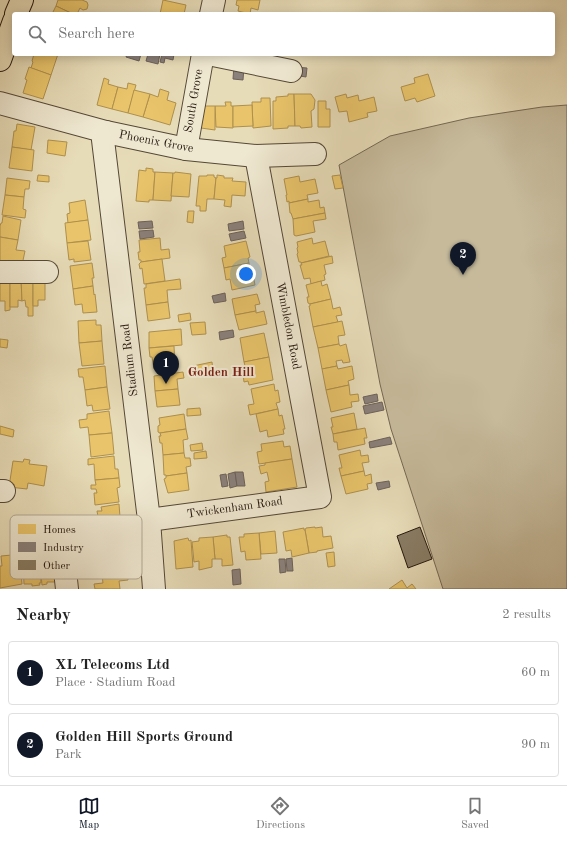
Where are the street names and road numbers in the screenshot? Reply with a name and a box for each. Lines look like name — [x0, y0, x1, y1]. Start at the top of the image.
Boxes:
street label: South Grove — [183, 68, 206, 134]
street label: Phoenix Grove — [118, 129, 195, 155]
street label: Wimbledon Road — [274, 281, 302, 371]
street label: Stadium Road — [120, 323, 140, 397]
street label: Twickenham Road — [186, 495, 284, 521]

